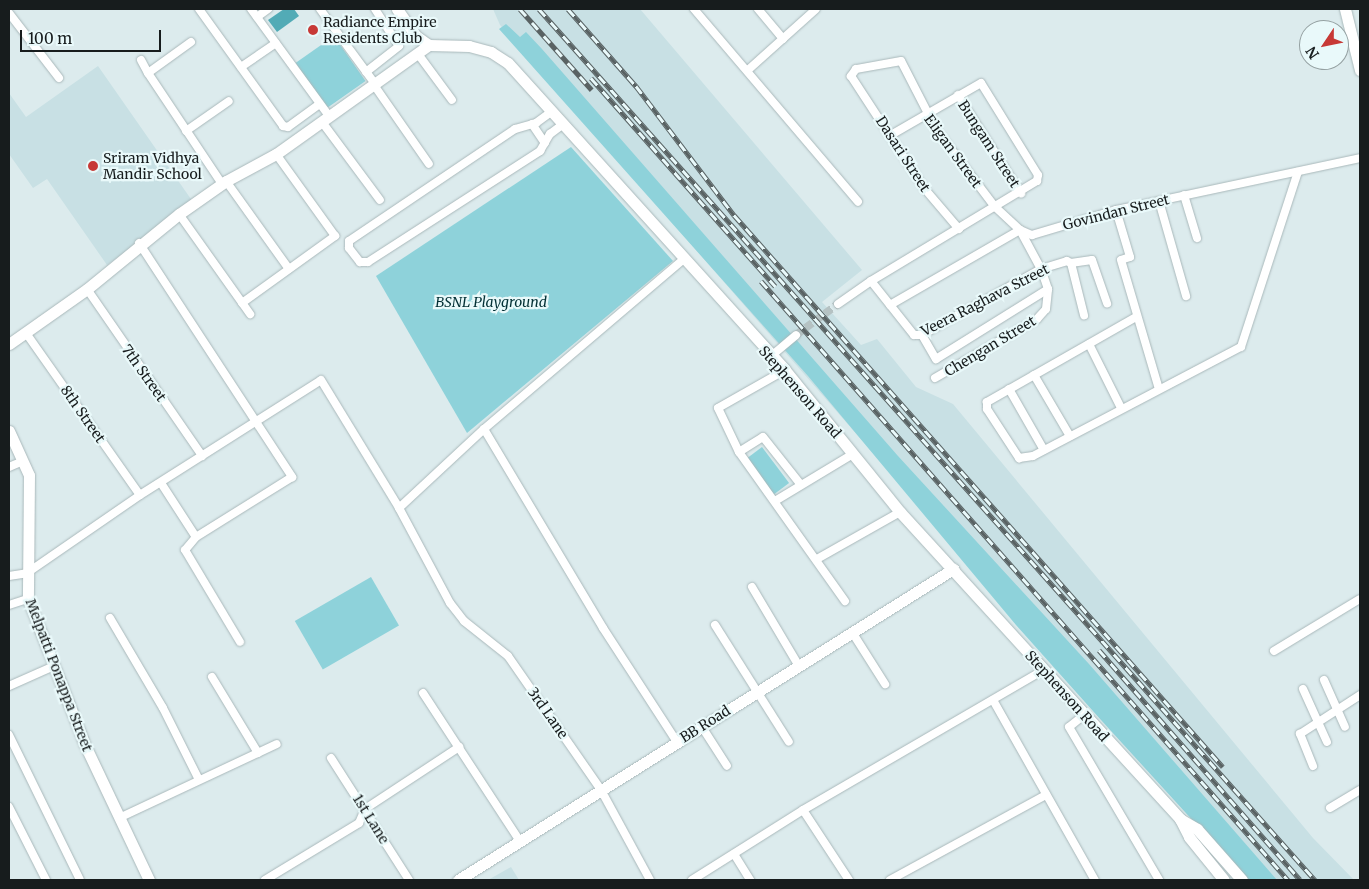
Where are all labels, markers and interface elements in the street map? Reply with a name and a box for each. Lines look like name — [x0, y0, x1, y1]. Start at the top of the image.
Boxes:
place label: Radiance Empire Residents Club — [323, 14, 437, 46]
scale bar — [22, 20, 164, 52]
north arrow — [1299, 20, 1349, 70]
marker: Radiance Empire Residents Club — [307, 24, 319, 36]
text: 100 m — [28, 29, 72, 48]
text: N — [1302, 43, 1323, 62]
street label: Bungam Street — [955, 97, 1023, 191]
street label: Eligan Street — [921, 111, 985, 191]
street label: Dasari Street — [872, 113, 934, 195]
place label: Sriram Vidhya Mandir School — [103, 150, 202, 182]
marker: Sriram Vidhya Mandir School — [87, 160, 99, 172]
street label: Govindan Street — [1061, 191, 1171, 233]
street label: Veera Raghava Street — [918, 260, 1052, 340]
park label: BSNL Playground — [435, 294, 547, 310]
street label: Chengan Street — [941, 312, 1039, 380]
street label: 7th Street — [118, 341, 170, 405]
street label: Stephenson Road — [755, 343, 845, 441]
street label: 8th Street — [57, 382, 109, 446]
street label: Melpatti Ponappa Street — [22, 596, 96, 754]
street label: Stephenson Road — [1022, 647, 1112, 745]
street label: 3rd Lane — [524, 684, 572, 742]
street label: BB Road — [677, 702, 733, 746]
street label: 1st Lane — [349, 791, 393, 847]

